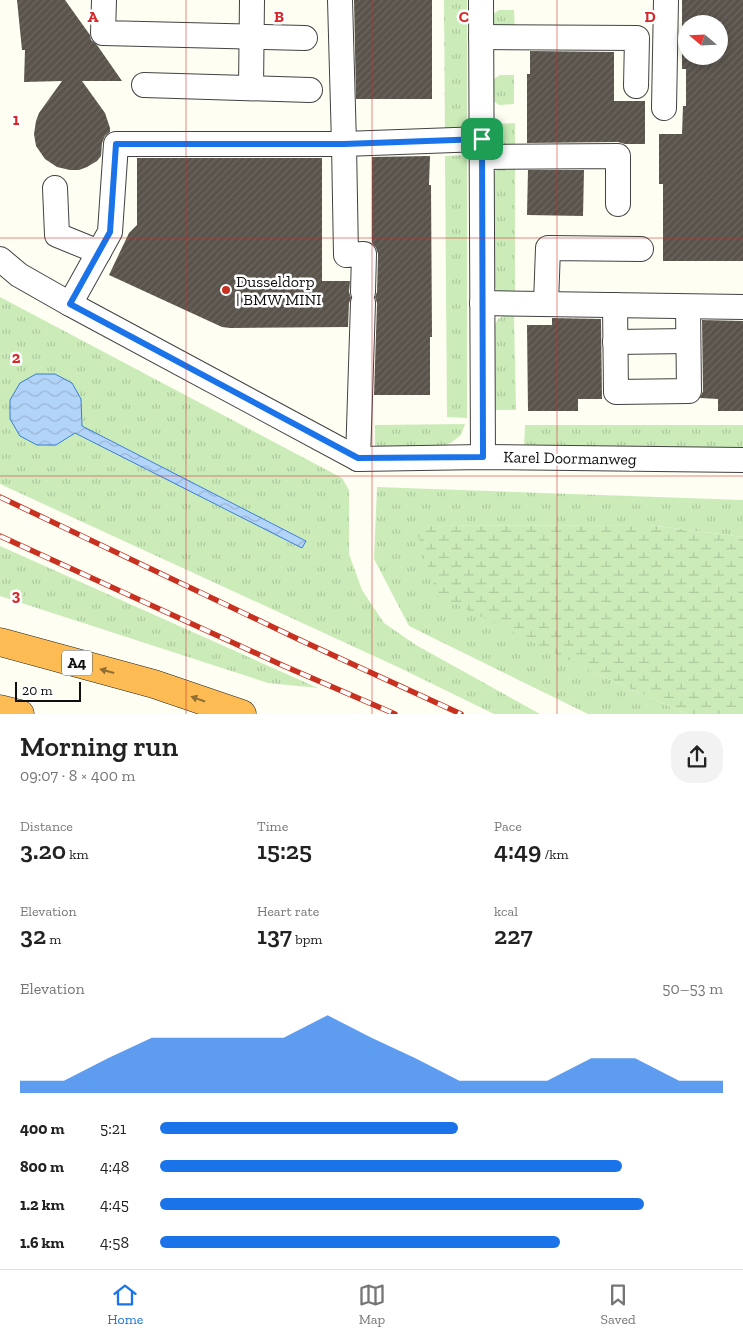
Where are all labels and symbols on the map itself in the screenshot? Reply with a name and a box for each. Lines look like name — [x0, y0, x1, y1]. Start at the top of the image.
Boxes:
text: A — [88, 7, 99, 26]
text: B — [274, 7, 284, 26]
text: C — [459, 7, 469, 26]
text: D — [644, 7, 656, 26]
north arrow — [678, 15, 728, 65]
text: 1 — [13, 110, 20, 129]
pin — [461, 118, 503, 160]
place label: Dusseldorp | BMW MINI — [236, 272, 321, 309]
marker: Dusseldorp | BMW MINI — [220, 284, 232, 296]
text: 2 — [12, 348, 21, 367]
street label: Karel Doormanweg — [503, 447, 637, 469]
text: 3 — [12, 586, 21, 605]
road number: A4 — [62, 650, 92, 676]
one-way arrow — [100, 667, 115, 675]
scale bar — [15, 679, 81, 702]
one-way arrow — [190, 695, 205, 703]

